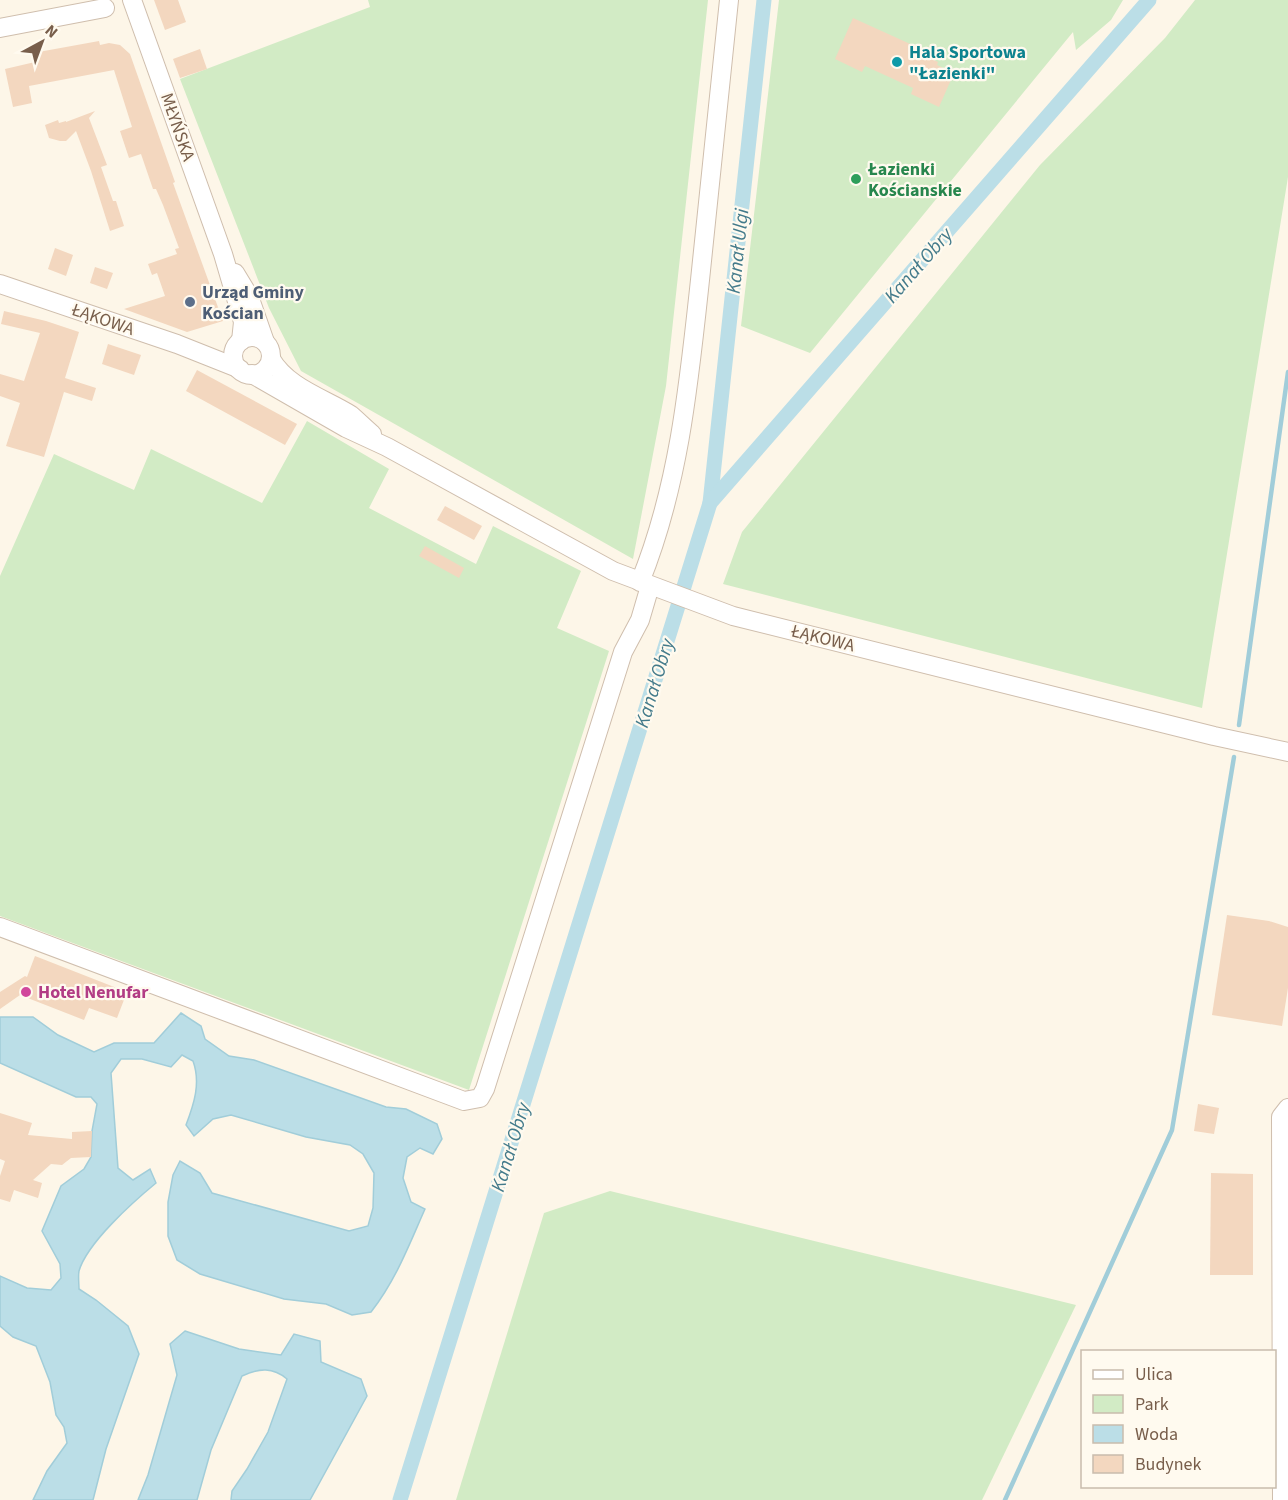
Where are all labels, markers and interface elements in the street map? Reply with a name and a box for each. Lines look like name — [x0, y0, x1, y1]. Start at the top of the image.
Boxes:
north arrow — [12, 12, 72, 72]
text: N — [40, 20, 62, 43]
place label: Hala Sportowa "Łazienki" — [909, 40, 1026, 86]
marker: Hala Sportowa "Łazienki" — [890, 55, 904, 69]
street label: MŁYŃSKA — [154, 90, 201, 165]
place label: Łazienki Kościanskie — [867, 157, 962, 203]
marker: Łazienki Kościanskie — [849, 172, 863, 186]
water label: Kanał Ulgi — [720, 207, 756, 295]
water label: Kanał Obry — [878, 221, 960, 310]
place label: Urząd Gminy Kościan — [202, 280, 305, 326]
marker: Urząd Gminy Kościan — [183, 295, 197, 309]
street label: ŁĄKOWA — [67, 297, 138, 342]
street label: ŁĄKOWA — [788, 618, 857, 658]
water label: Kanał Obry — [628, 634, 682, 731]
place label: Hotel Nenufar — [38, 980, 149, 1005]
marker: Hotel Nenufar — [19, 985, 33, 999]
water label: Kanał Obry — [484, 1098, 538, 1195]
legend — [1081, 1350, 1276, 1488]
text: Ulica — [1135, 1362, 1173, 1387]
text: Park — [1135, 1392, 1169, 1417]
text: Woda — [1135, 1422, 1178, 1447]
text: Budynek — [1135, 1452, 1202, 1477]

